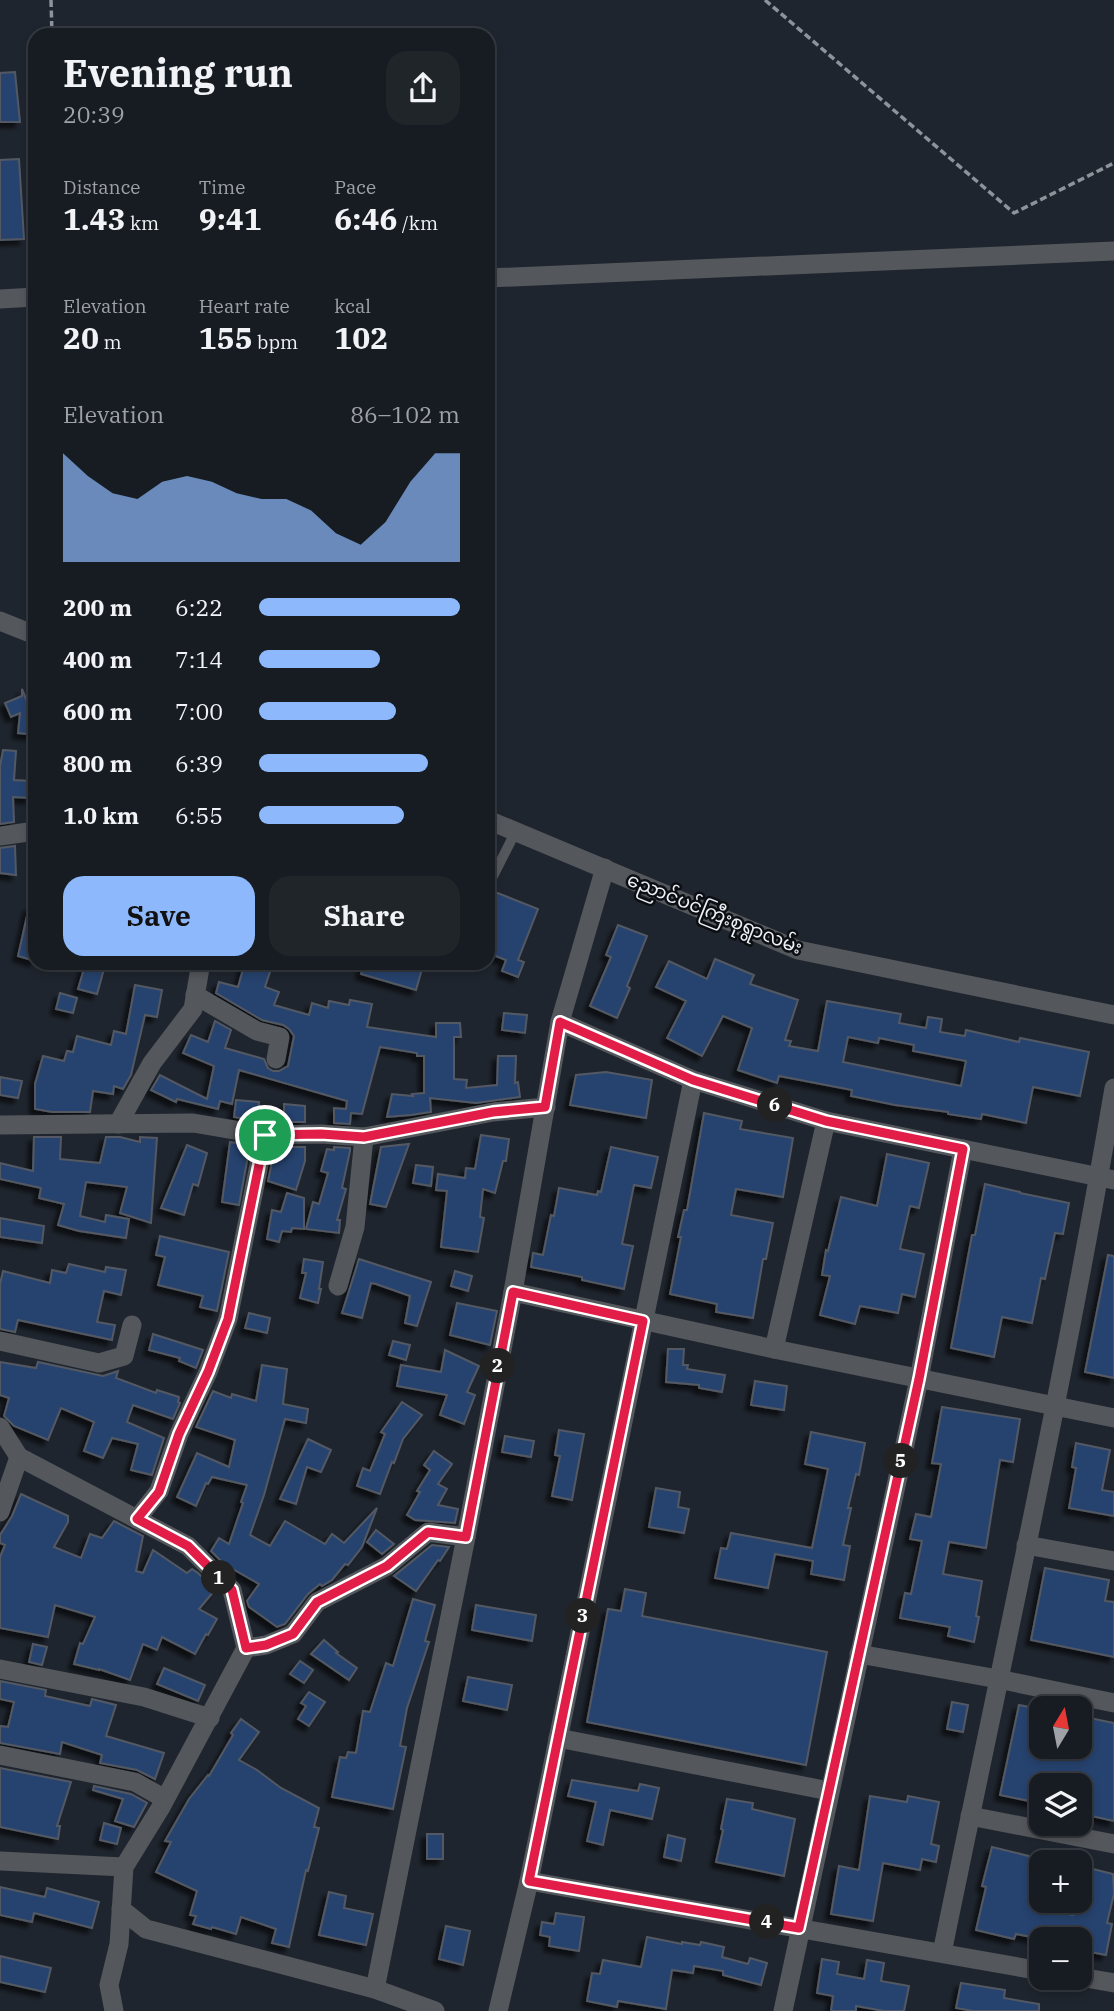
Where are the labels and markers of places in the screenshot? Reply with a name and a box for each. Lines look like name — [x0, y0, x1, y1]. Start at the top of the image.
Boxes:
pin: 6 — [758, 1088, 792, 1122]
pin — [235, 1105, 295, 1165]
pin: 2 — [480, 1348, 516, 1384]
pin: 5 — [884, 1444, 918, 1478]
pin: 1 — [202, 1560, 236, 1596]
pin: 3 — [566, 1598, 600, 1634]
pin: 4 — [750, 1904, 784, 1940]

